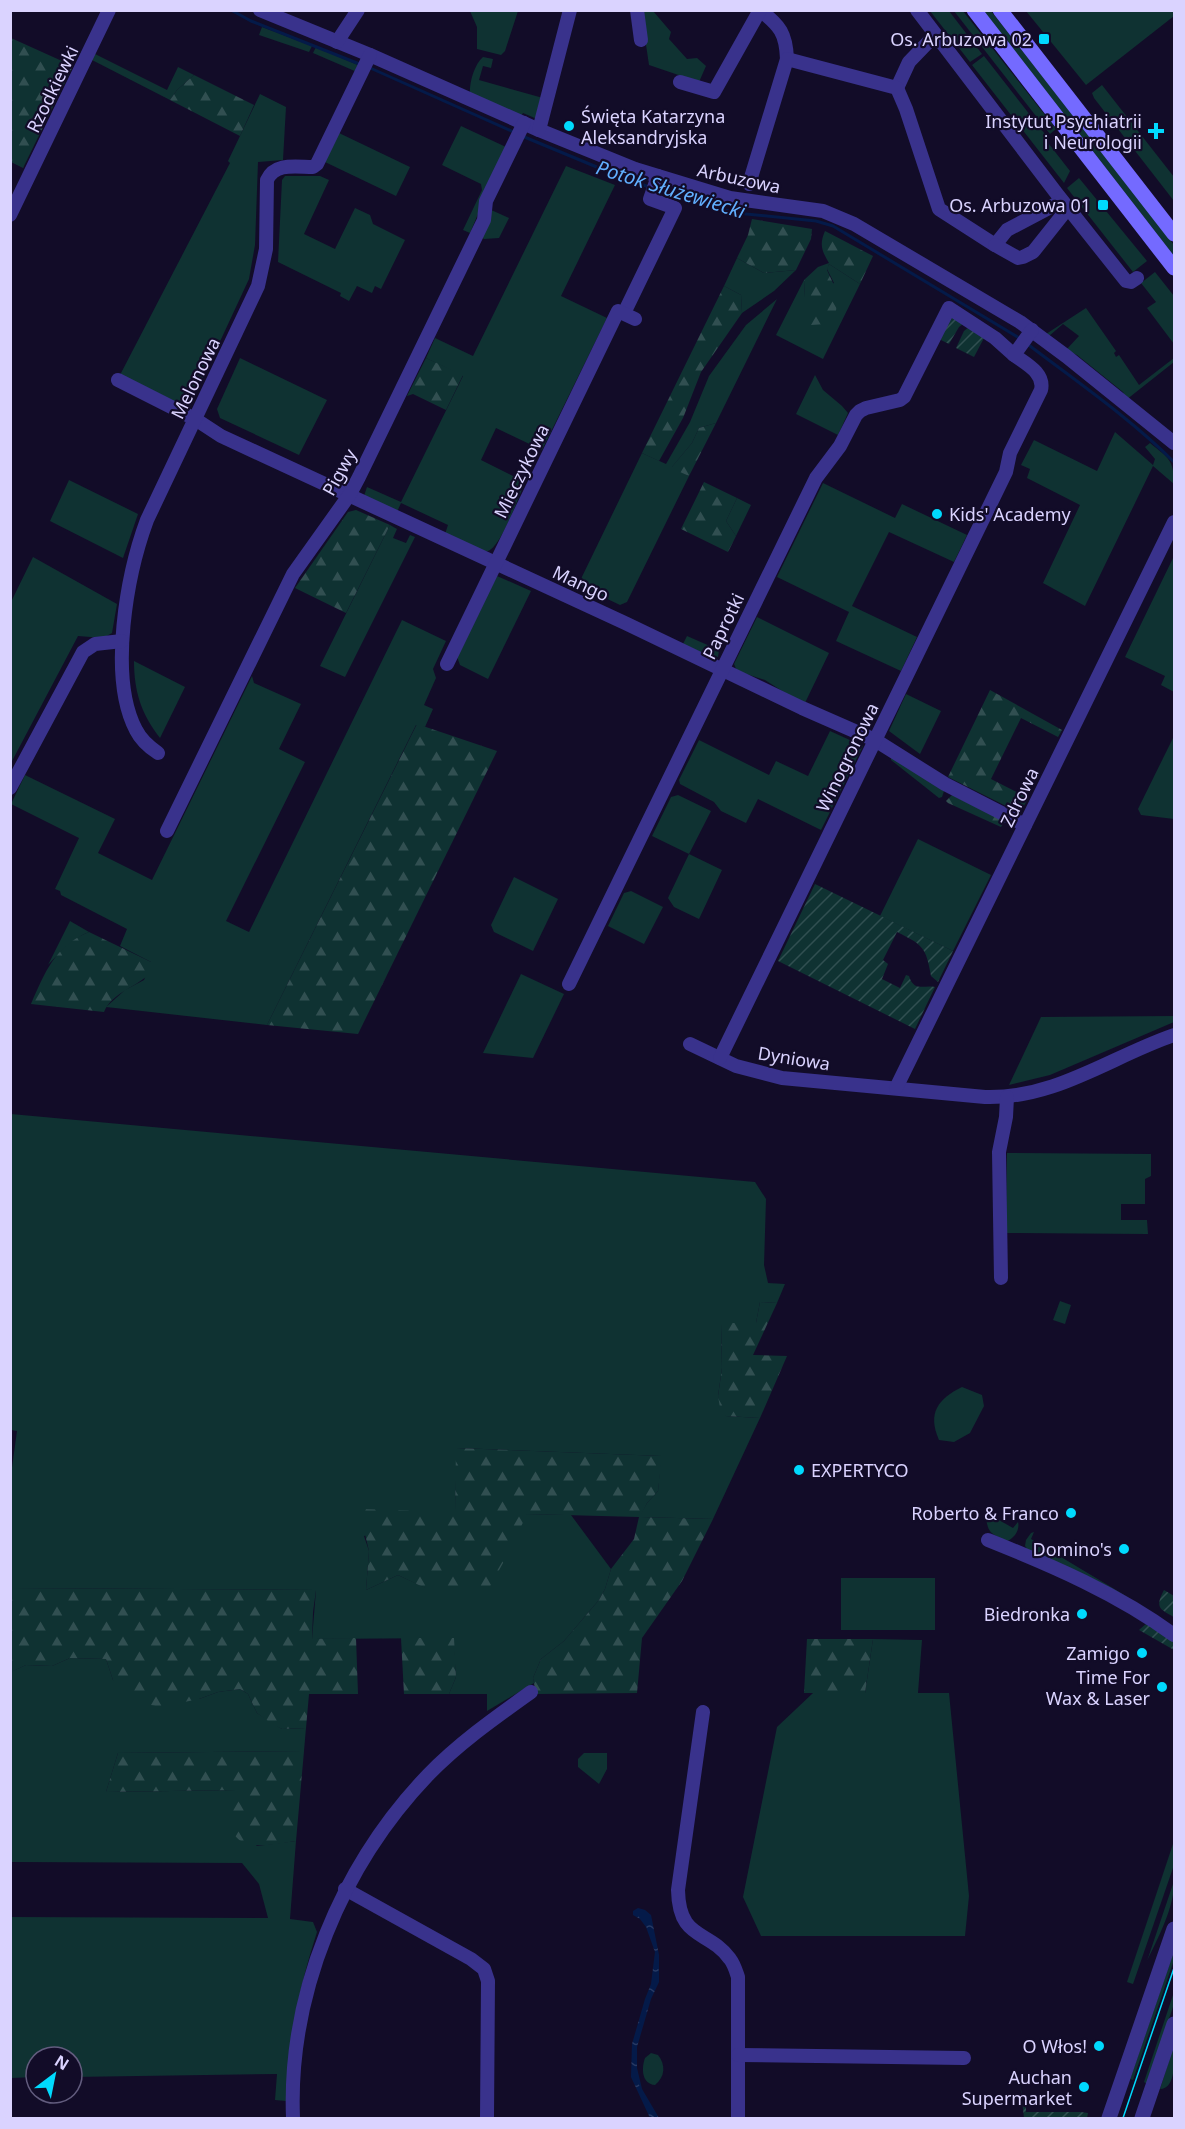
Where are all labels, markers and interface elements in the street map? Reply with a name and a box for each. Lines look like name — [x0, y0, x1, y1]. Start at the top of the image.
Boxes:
place label: Os. Arbuzowa 02 — [890, 27, 1032, 51]
marker: Os. Arbuzowa 02 — [1037, 32, 1051, 46]
street label: Rzodkiewki — [21, 41, 83, 137]
place label: Święta Katarzyna Aleksandryjska — [581, 104, 725, 149]
place label: Instytut Psychiatrii i Neurologii — [985, 109, 1142, 154]
marker: Święta Katarzyna Aleksandryjska — [562, 119, 576, 133]
marker: Instytut Psychiatrii i Neurologii — [1147, 122, 1165, 140]
water label: Potok Służewiecki — [593, 153, 750, 225]
street label: Arbuzowa — [695, 157, 783, 199]
place label: Os. Arbuzowa 01 — [949, 193, 1091, 217]
marker: Os. Arbuzowa 01 — [1096, 198, 1110, 212]
street label: Melonowa — [165, 333, 225, 423]
street label: Mieczykowa — [488, 420, 554, 522]
street label: Pigwy — [316, 444, 362, 500]
place label: Kids' Academy — [949, 502, 1071, 526]
marker: Kids' Academy — [930, 507, 944, 521]
street label: Mango — [549, 560, 613, 606]
street label: Paprotki — [697, 589, 749, 663]
street label: Winogronowa — [810, 699, 884, 815]
street label: Zdrowa — [994, 763, 1044, 831]
street label: Dyniowa — [756, 1040, 832, 1076]
place label: EXPERTYCO — [811, 1458, 909, 1482]
marker: EXPERTYCO — [792, 1463, 806, 1477]
place label: Roberto & Franco — [911, 1501, 1059, 1525]
marker: Roberto & Franco — [1064, 1506, 1078, 1520]
place label: Domino's — [1033, 1537, 1112, 1561]
marker: Domino's — [1117, 1542, 1131, 1556]
place label: Biedronka — [984, 1602, 1070, 1626]
marker: Biedronka — [1075, 1607, 1089, 1621]
place label: Zamigo — [1066, 1641, 1130, 1665]
marker: Zamigo — [1135, 1646, 1149, 1660]
place label: Time For Wax & Laser — [1046, 1665, 1151, 1710]
marker: Time For Wax & Laser — [1155, 1680, 1169, 1694]
place label: O Włos! — [1023, 2034, 1087, 2058]
marker: O Włos! — [1092, 2039, 1106, 2053]
north arrow — [24, 2045, 84, 2105]
text: N — [51, 2050, 73, 2075]
place label: Auchan Supermarket — [962, 2065, 1072, 2110]
marker: Auchan Supermarket — [1077, 2080, 1091, 2094]

